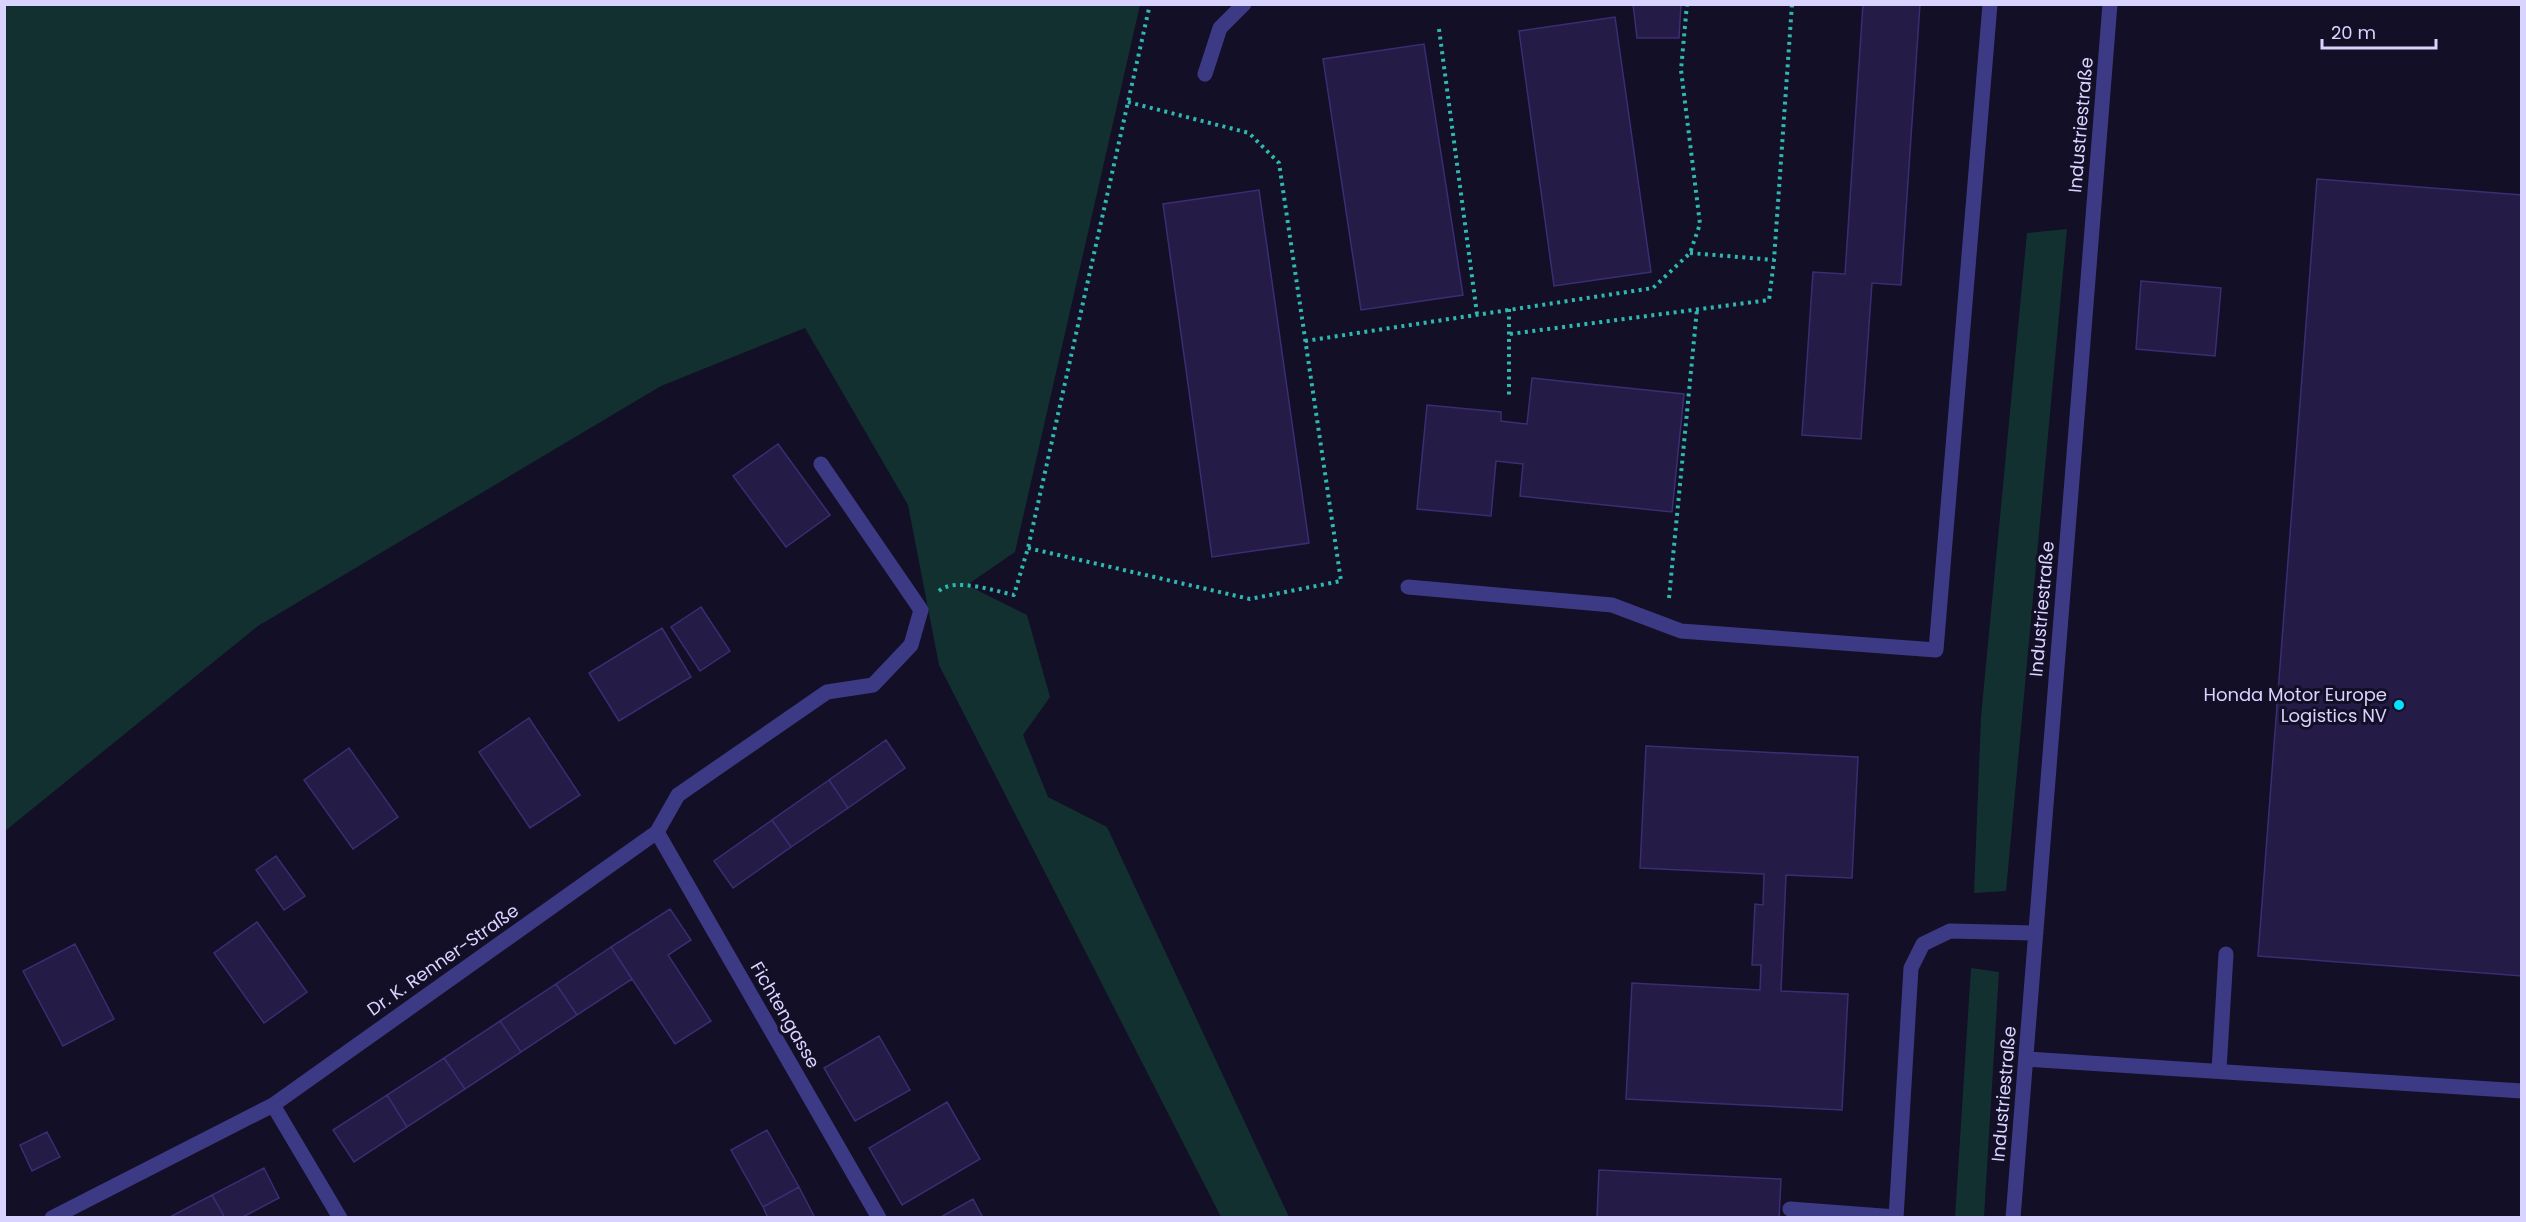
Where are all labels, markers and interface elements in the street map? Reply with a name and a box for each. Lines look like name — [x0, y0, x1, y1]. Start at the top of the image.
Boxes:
scale bar — [2322, 12, 2436, 50]
text: 20 m — [2331, 20, 2376, 45]
street label: Industriestraße — [2062, 56, 2099, 194]
street label: Industriestraße — [2023, 540, 2060, 678]
place label: Honda Motor Europe Logistics NV — [2203, 682, 2387, 728]
marker: Honda Motor Europe Logistics NV — [2392, 698, 2406, 712]
street label: Dr. K. Renner-Straße — [362, 898, 524, 1021]
street label: Fichtengasse — [745, 957, 826, 1073]
street label: Industriestraße — [1985, 1025, 2022, 1163]

